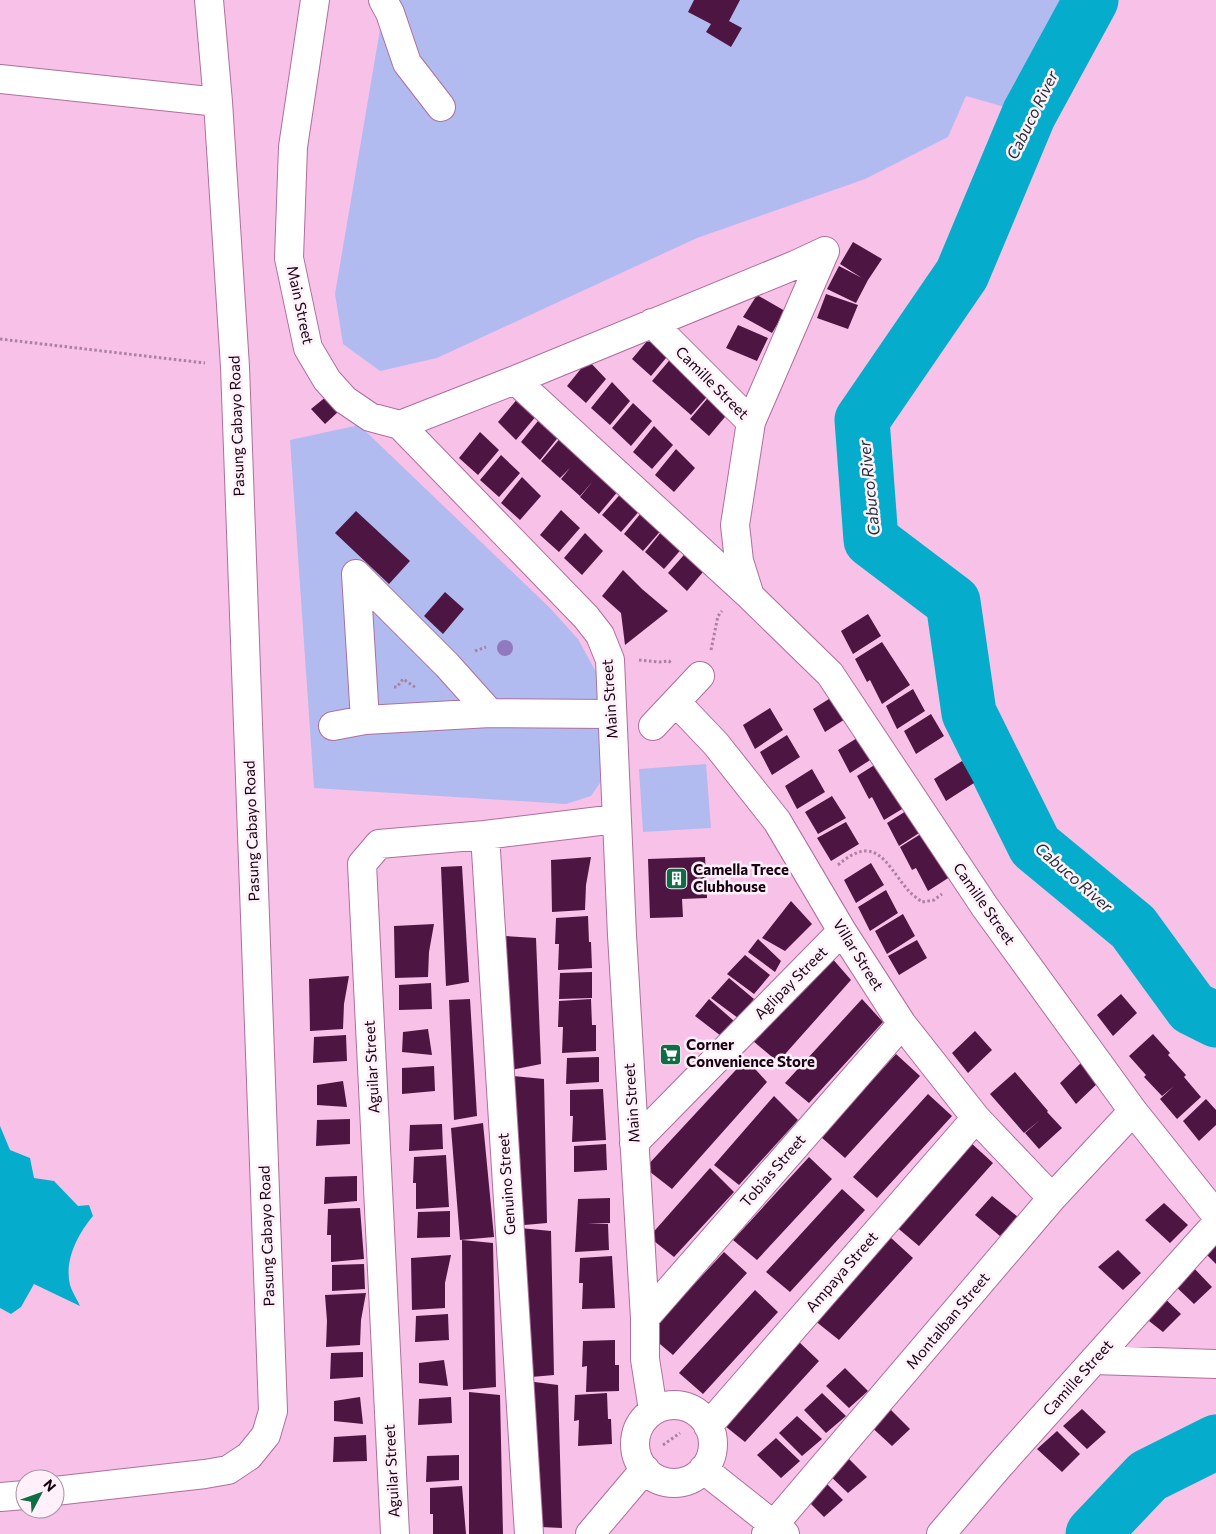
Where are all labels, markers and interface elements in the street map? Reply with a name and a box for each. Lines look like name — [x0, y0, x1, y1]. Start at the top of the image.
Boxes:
water label: Cabuco River — [1002, 67, 1061, 162]
street label: Main Street — [284, 264, 318, 346]
street label: Camille Street — [672, 342, 753, 423]
street label: Pasung Cabayo Road — [225, 355, 247, 497]
water label: Cabuco River — [854, 439, 883, 537]
street label: Main Street — [597, 659, 621, 739]
street label: Pasung Cabayo Road — [240, 760, 262, 902]
water label: Cabuco River — [1032, 838, 1117, 916]
street label: Camille Street — [950, 859, 1020, 948]
place label: Camella Trece Clubhouse — [693, 860, 789, 895]
building icon: Camella Trece Clubhouse — [665, 867, 689, 891]
street label: Villar Street — [830, 915, 888, 994]
street label: Aglipay Street — [750, 942, 830, 1022]
street label: Aguilar Street — [360, 1020, 382, 1114]
place label: Corner Convenience Store — [686, 1035, 815, 1070]
supermarket icon: Corner Convenience Store — [658, 1042, 682, 1066]
street label: Main Street — [619, 1063, 643, 1143]
street label: Tobias Street — [736, 1130, 809, 1210]
street label: Genuino Street — [493, 1132, 519, 1236]
street label: Pasung Cabayo Road — [255, 1165, 277, 1307]
street label: Ampaya Street — [801, 1227, 881, 1315]
street label: Montalban Street — [902, 1269, 993, 1372]
street label: Camille Street — [1038, 1336, 1116, 1419]
street label: Aguilar Street — [380, 1424, 402, 1518]
north arrow — [15, 1469, 65, 1519]
text: N — [40, 1476, 60, 1495]

